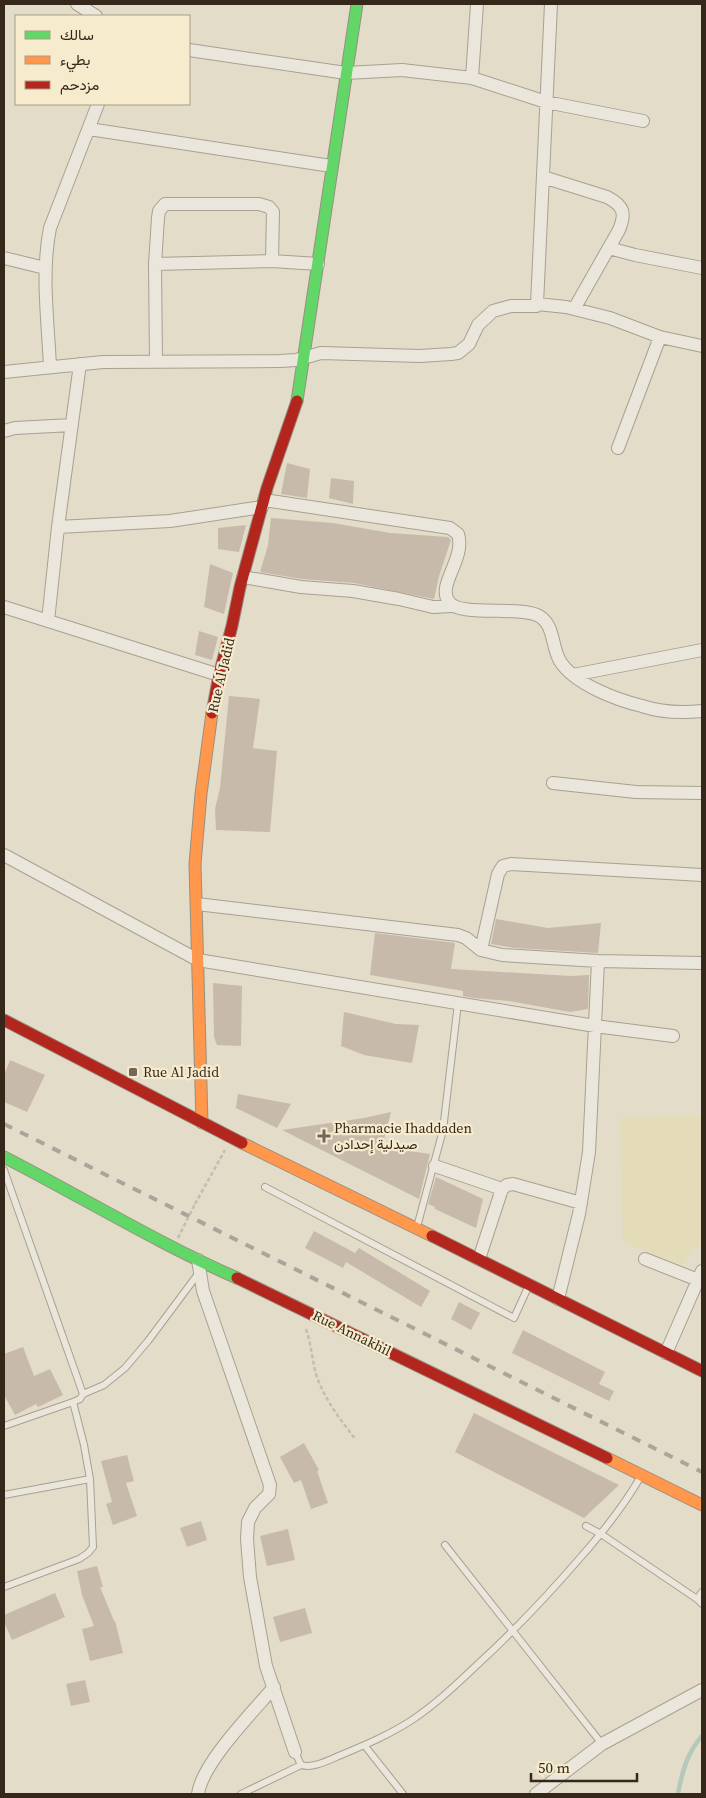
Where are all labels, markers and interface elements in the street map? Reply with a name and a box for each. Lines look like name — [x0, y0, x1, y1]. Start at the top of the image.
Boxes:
legend — [15, 15, 190, 105]
text: سالك — [60, 24, 94, 45]
text: بطيء — [60, 49, 90, 73]
text: مزدحم — [60, 74, 99, 95]
street label: Rue Al Jadid — [203, 636, 239, 714]
place label: Rue Al Jadid — [143, 1062, 219, 1082]
marker: Rue Al Jadid — [127, 1066, 139, 1078]
place label: Pharmacie Ihaddaden صيدلية إحدادن — [334, 1118, 472, 1154]
marker: Pharmacie Ihaddaden صيدلية إحدادن — [318, 1130, 330, 1142]
street label: Rue Annakhil — [309, 1305, 395, 1361]
scale bar — [531, 1750, 637, 1782]
text: 50 m — [538, 1757, 570, 1778]

